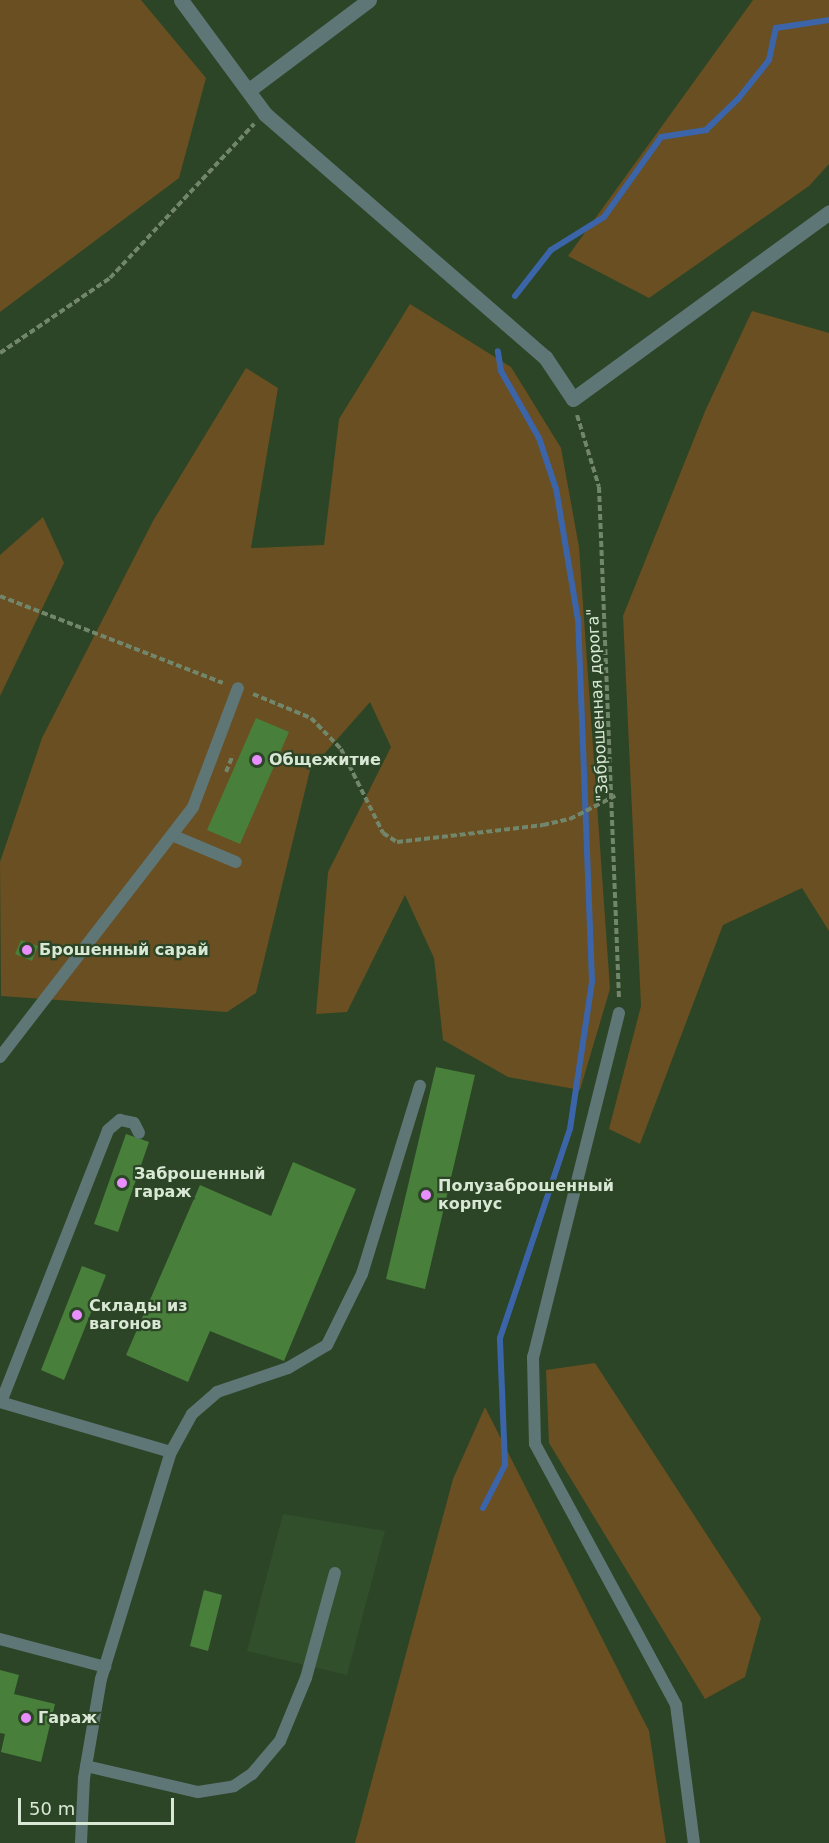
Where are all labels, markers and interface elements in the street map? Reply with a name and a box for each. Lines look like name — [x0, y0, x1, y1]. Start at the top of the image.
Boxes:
street label: "Заброшенная дорога" — [583, 608, 613, 802]
place label: Общежитие — [269, 750, 381, 770]
marker: Общежитие — [250, 753, 264, 767]
place label: Брошенный сарай — [39, 940, 209, 960]
marker: Брошенный сарай — [20, 943, 34, 957]
place label: Заброшенный гараж — [134, 1164, 265, 1202]
marker: Заброшенный гараж — [115, 1176, 129, 1190]
place label: Полузаброшенный корпус — [438, 1176, 614, 1214]
marker: Полузаброшенный корпус — [419, 1188, 433, 1202]
place label: Склады из вагонов — [89, 1296, 188, 1334]
marker: Склады из вагонов — [70, 1308, 84, 1322]
place label: Гараж — [38, 1708, 97, 1728]
marker: Гараж — [19, 1711, 33, 1725]
scale bar — [21, 1786, 177, 1824]
text: 50 m — [29, 1798, 75, 1819]

